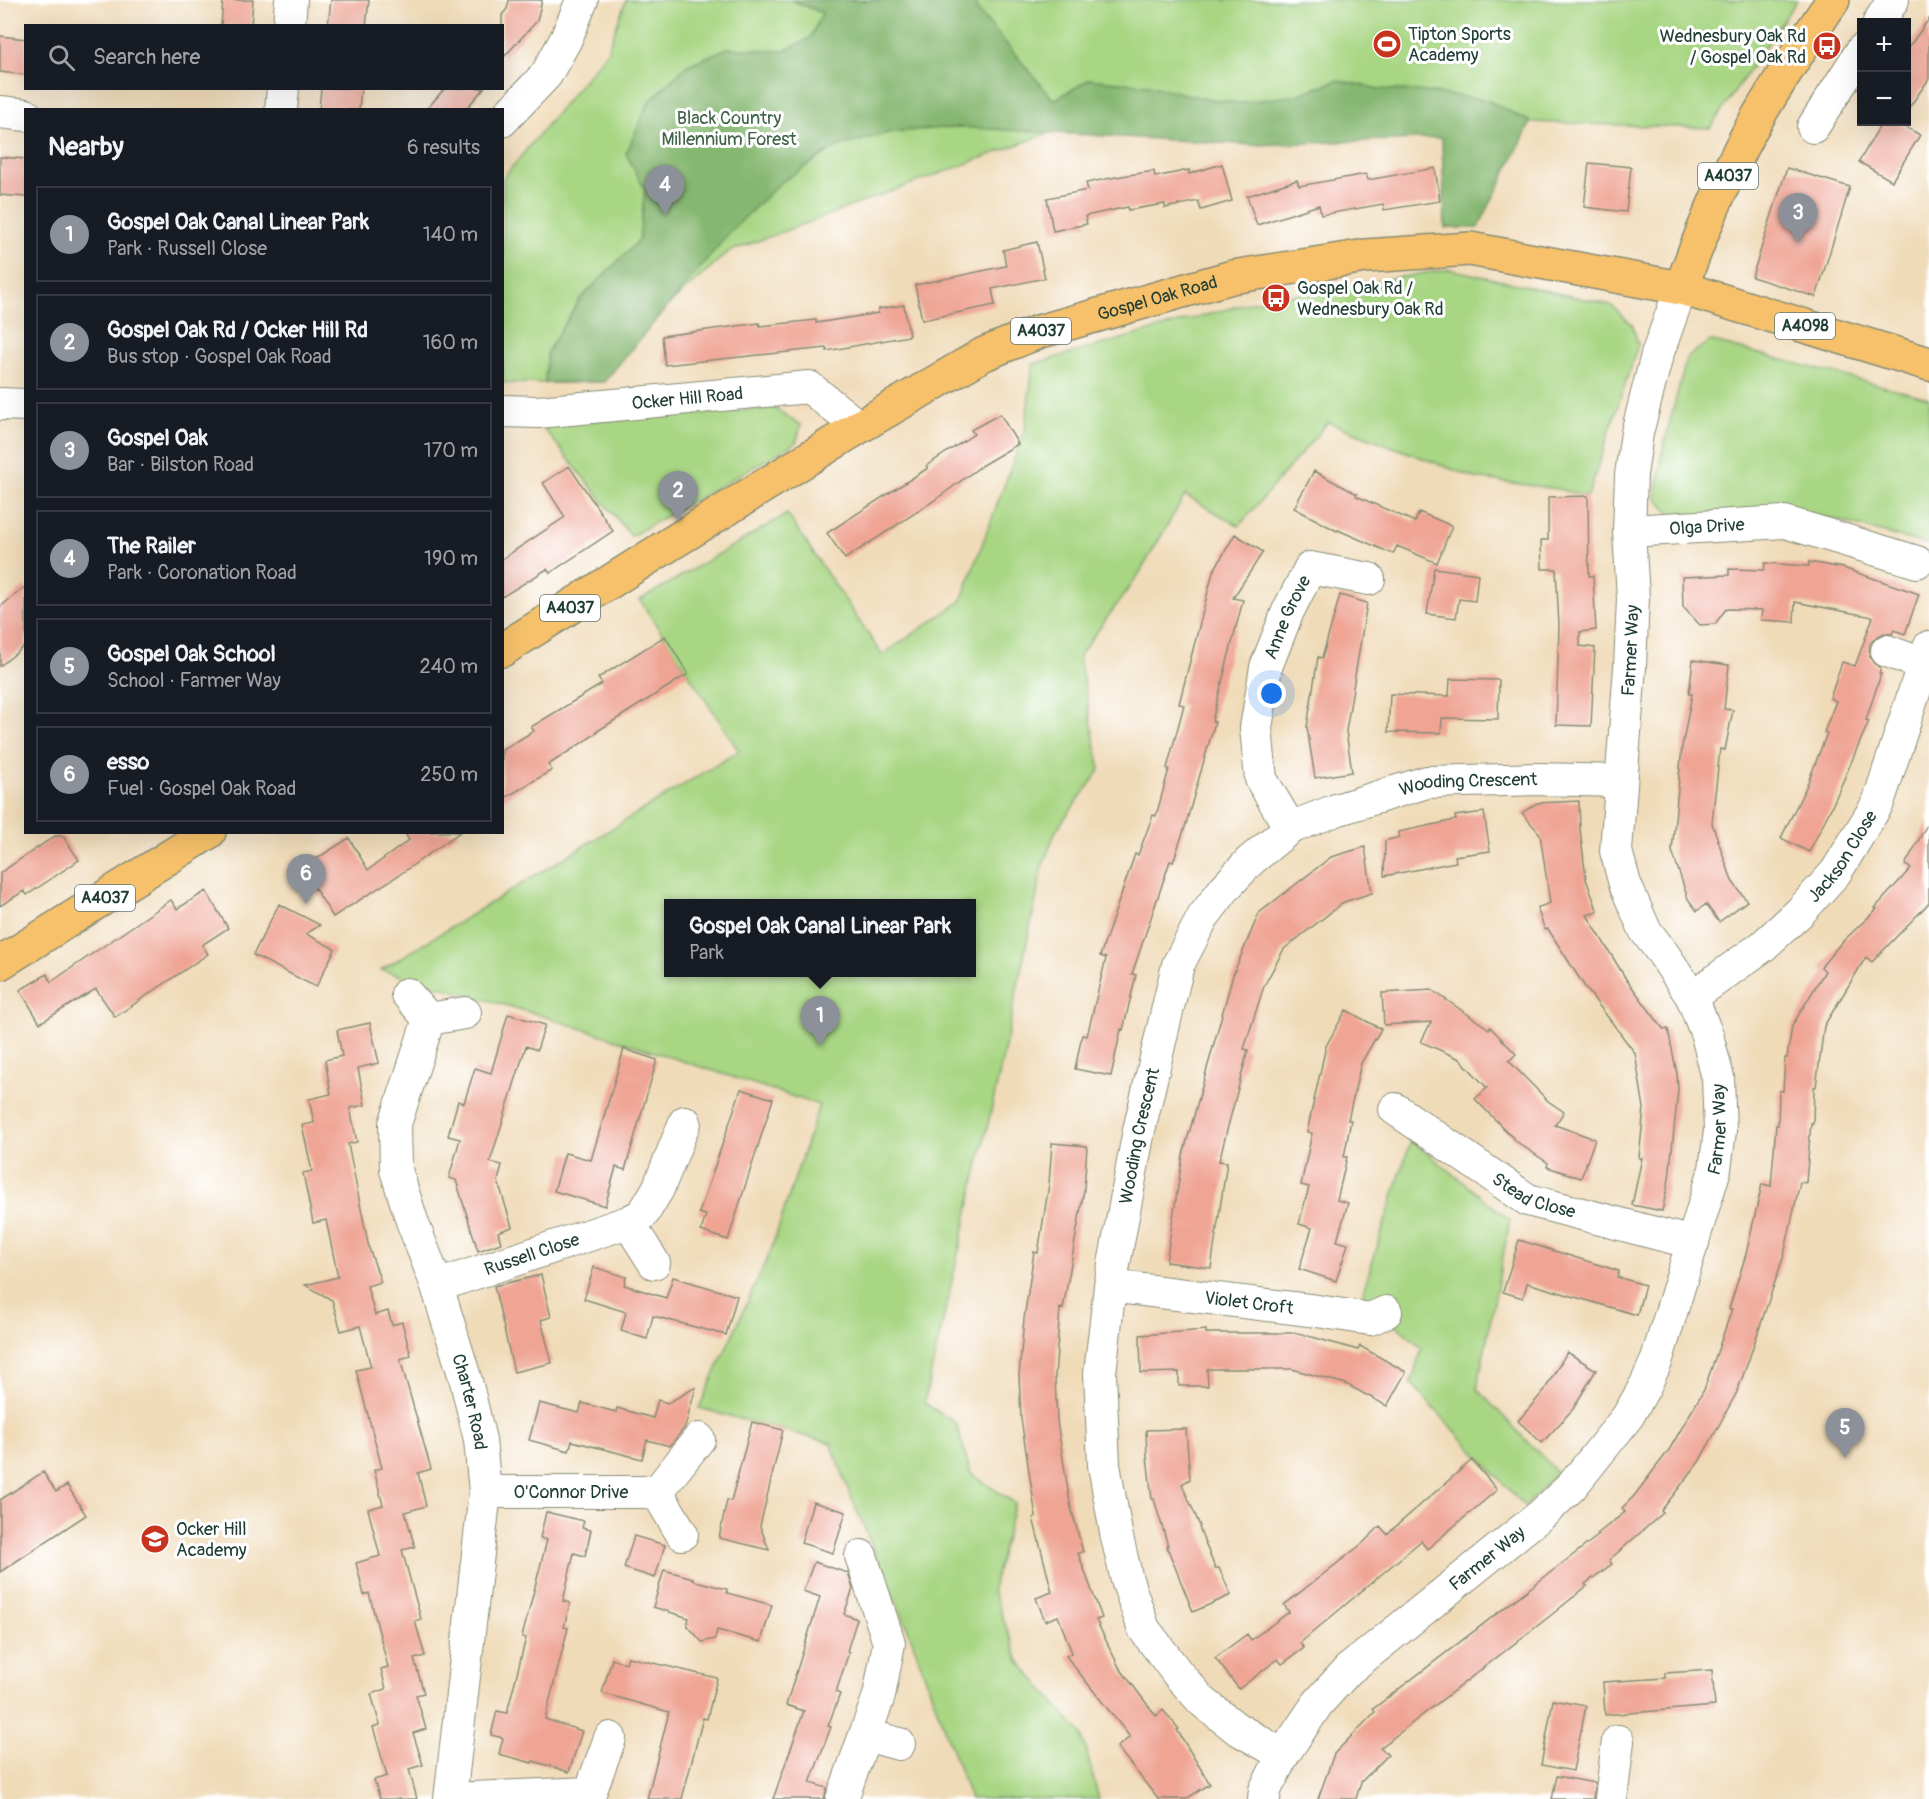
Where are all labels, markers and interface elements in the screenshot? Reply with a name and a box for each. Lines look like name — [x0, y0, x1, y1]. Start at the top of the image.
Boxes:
map controls — [1857, 18, 1911, 126]
button: + — [1857, 18, 1911, 72]
place label: Tipton Sports Academy — [1408, 23, 1511, 67]
search box — [24, 24, 504, 90]
place label: Wednesbury Oak Rd / Gospel Oak Rd — [1659, 25, 1806, 69]
sports icon: Tipton Sports Academy — [1371, 28, 1403, 60]
bus stop icon: Wednesbury Oak Rd / Gospel Oak Rd — [1811, 30, 1843, 62]
icon: search — [45, 41, 78, 74]
text: Search here — [93, 43, 200, 71]
button: − — [1857, 72, 1911, 126]
park label: Black Country Millennium Forest — [661, 107, 797, 151]
text: Nearby — [48, 131, 124, 163]
text: 6 results — [407, 135, 480, 160]
road number: A4037 — [1698, 163, 1758, 189]
pin: 4 — [646, 166, 684, 215]
pin: 3 — [1778, 194, 1818, 243]
text: Gospel Oak Canal Linear Park — [107, 208, 369, 236]
text: 1 — [66, 222, 73, 247]
text: 140 m — [423, 222, 478, 247]
text: Park · Russell Close — [107, 236, 267, 261]
street label: Gospel Oak Road — [1095, 270, 1220, 326]
place label: Gospel Oak Rd / Wednesbury Oak Rd — [1297, 277, 1444, 321]
bus stop icon: Gospel Oak Rd / Wednesbury Oak Rd — [1260, 282, 1292, 314]
road number: A4098 — [1775, 313, 1835, 339]
text: Gospel Oak Rd / Ocker Hill Rd — [107, 316, 368, 344]
road number: A4037 — [1011, 318, 1071, 344]
text: 2 — [64, 330, 75, 355]
text: 160 m — [423, 330, 478, 355]
text: Bus stop · Gospel Oak Road — [107, 344, 332, 369]
street label: Ocker Hill Road — [631, 382, 744, 415]
text: Gospel Oak — [107, 424, 208, 452]
text: 3 — [64, 438, 75, 463]
text: 170 m — [424, 438, 478, 463]
text: Bar · Bilston Road — [107, 452, 254, 477]
pin: 2 — [658, 472, 698, 521]
street label: Olga Drive — [1668, 513, 1745, 540]
text: The Railer — [107, 532, 196, 560]
text: 4 — [64, 546, 75, 571]
text: 190 m — [424, 546, 478, 571]
text: Park · Coronation Road — [107, 560, 297, 585]
street label: Anne Grove — [1259, 571, 1316, 663]
road number: A4037 — [540, 595, 600, 621]
street label: Farmer Way — [1616, 604, 1644, 697]
text: Gospel Oak School — [107, 640, 276, 668]
text: 5 — [64, 654, 75, 679]
text: 240 m — [419, 654, 478, 679]
text: School · Farmer Way — [107, 668, 281, 693]
your location — [1257, 679, 1286, 708]
text: esso — [107, 748, 149, 776]
text: 6 — [64, 762, 75, 787]
text: 250 m — [420, 762, 478, 787]
street label: Wooding Crescent — [1396, 768, 1538, 801]
text: Fuel · Gospel Oak Road — [107, 776, 296, 801]
street label: Jackson Close — [1803, 806, 1882, 907]
pin: 6 — [286, 854, 326, 904]
road number: A4037 — [75, 885, 135, 911]
popup — [664, 899, 976, 977]
text: Gospel Oak Canal Linear Park — [689, 912, 951, 940]
text: Park — [689, 940, 724, 965]
pin: 1 — [800, 996, 840, 1046]
street label: Wooding Crescent — [1114, 1065, 1165, 1206]
street label: Farmer Way — [1702, 1083, 1732, 1178]
street label: Stead Close — [1488, 1167, 1578, 1223]
street label: Russell Close — [481, 1228, 583, 1281]
street label: Violet Croft — [1203, 1286, 1296, 1320]
street label: Charter Road — [447, 1351, 492, 1451]
pin: 5 — [1826, 1408, 1864, 1458]
street label: O'Connor Drive — [514, 1481, 629, 1504]
place label: Ocker Hill Academy — [176, 1518, 247, 1562]
street label: Farmer Way — [1444, 1521, 1530, 1596]
school or university icon: Ocker Hill Academy — [139, 1523, 171, 1555]

